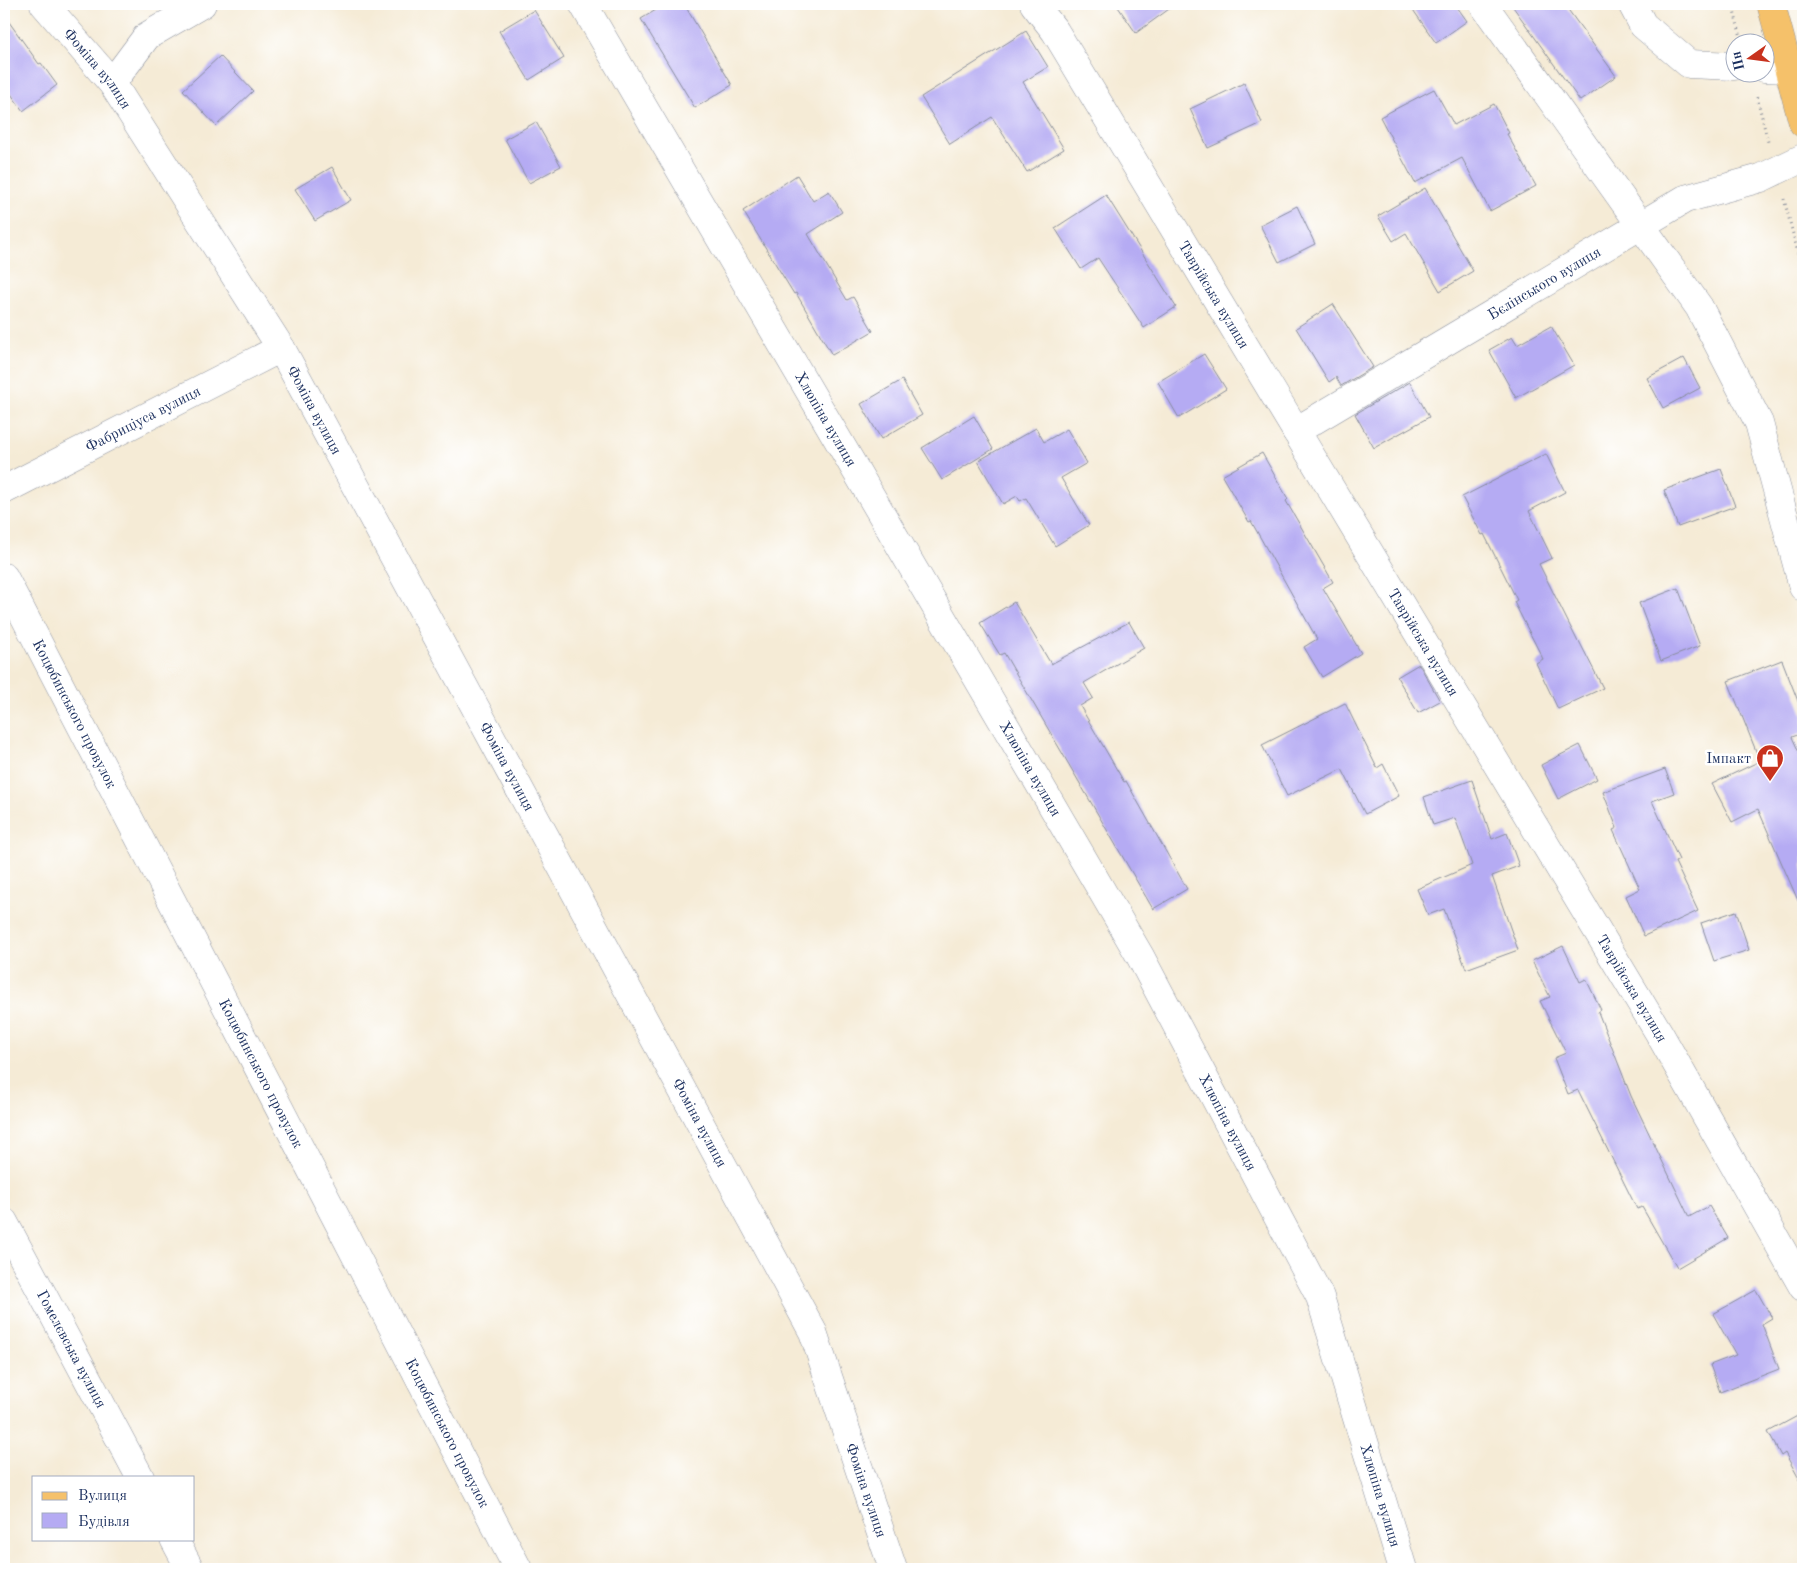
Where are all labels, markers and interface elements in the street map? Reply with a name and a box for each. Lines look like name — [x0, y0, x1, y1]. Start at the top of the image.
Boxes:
street label: Фоміна вулиця — [60, 26, 133, 113]
north arrow — [1724, 32, 1774, 82]
text: Пн — [1729, 50, 1747, 72]
street label: Таврійська вулиця — [1175, 239, 1251, 352]
street label: Бєлінського вулиця — [1486, 245, 1604, 324]
street label: Фоміна вулиця — [283, 364, 343, 458]
street label: Хлюпіна вулиця — [791, 370, 858, 470]
street label: Фабриціуса вулиця — [84, 384, 204, 456]
street label: Таврійська вулиця — [1384, 587, 1460, 700]
street label: Коцюбинського провулок — [29, 637, 119, 792]
street label: Фоміна вулиця — [476, 720, 536, 814]
street label: Хлюпіна вулиця — [996, 720, 1063, 820]
shop icon: Iмпакт — [1755, 743, 1785, 782]
place label: Iмпакт — [1706, 752, 1751, 767]
street label: Таврійська вулиця — [1593, 933, 1669, 1045]
street label: Коцюбинського провулок — [215, 997, 305, 1152]
street label: Хлюпіна вулиця — [1195, 1072, 1258, 1174]
street label: Фоміна вулиця — [668, 1076, 729, 1170]
street label: Гомелєвська вулиця — [33, 1288, 108, 1411]
street label: Коцюбинського провулок — [401, 1357, 491, 1511]
street label: Фоміна вулиця — [842, 1441, 888, 1540]
street label: Хлюпіна вулиця — [1356, 1442, 1402, 1549]
legend — [32, 1476, 195, 1540]
text: Вулиця — [78, 1489, 127, 1504]
text: Будівля — [78, 1515, 130, 1530]

